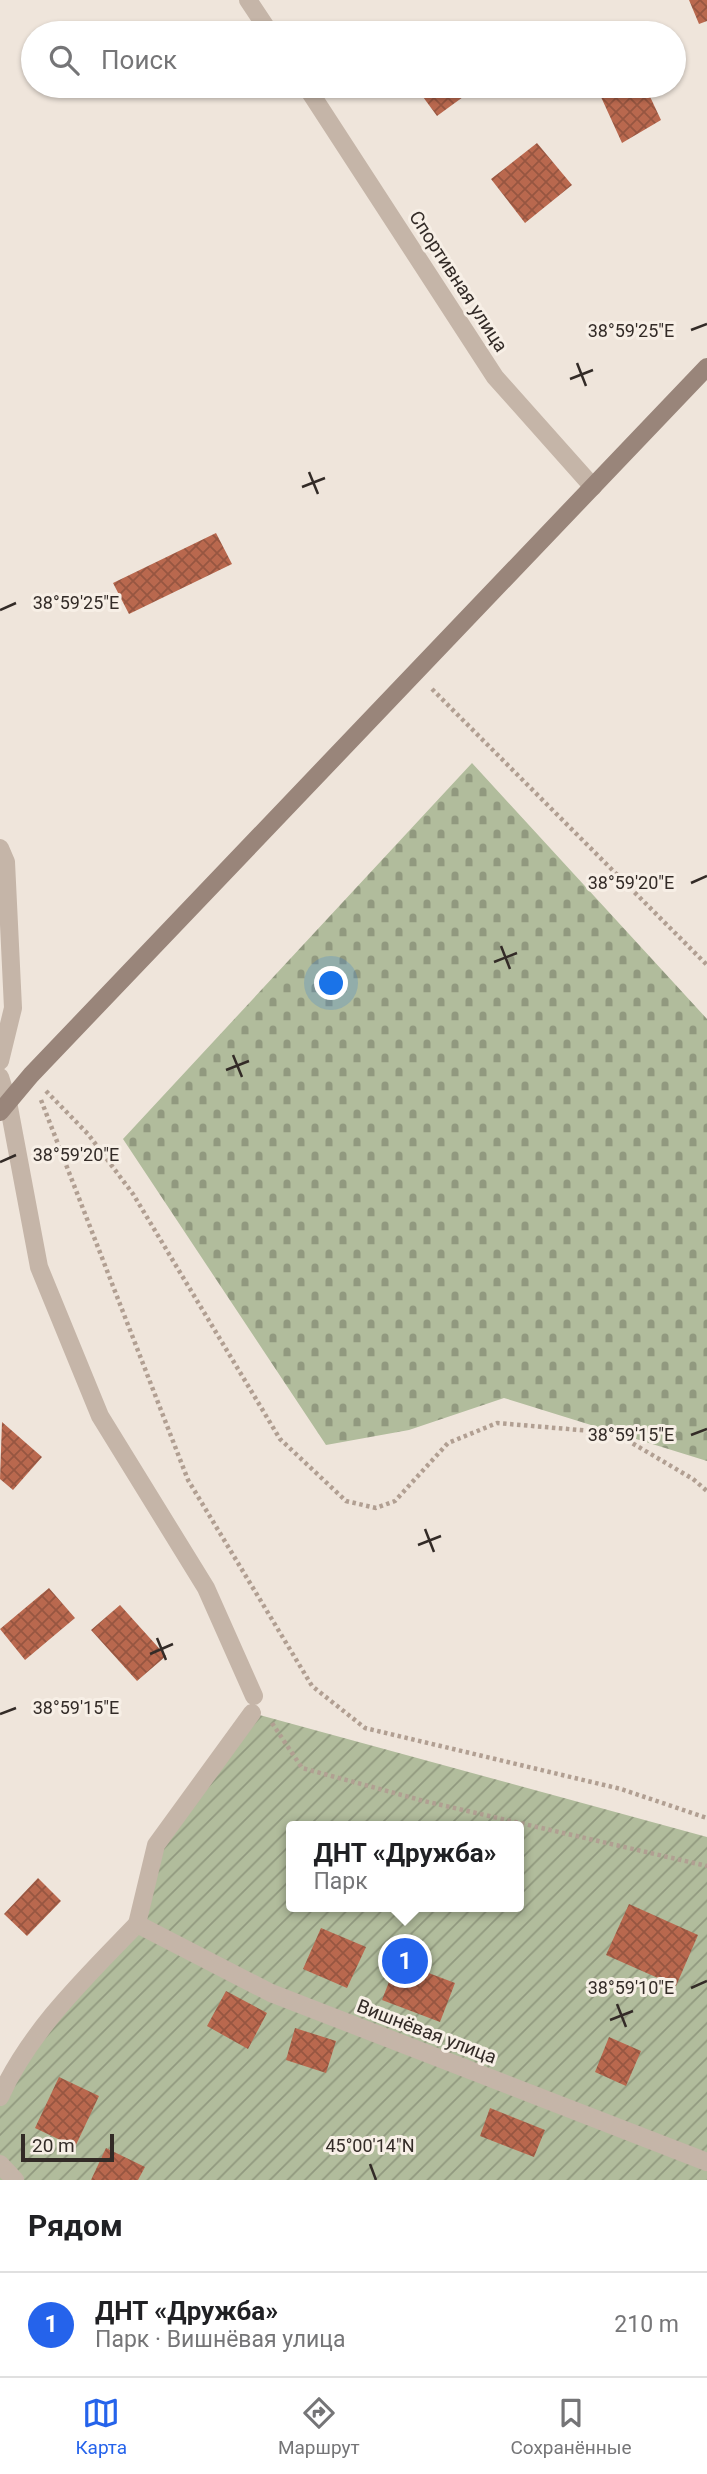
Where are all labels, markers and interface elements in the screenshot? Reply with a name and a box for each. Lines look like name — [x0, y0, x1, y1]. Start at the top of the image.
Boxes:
search box — [21, 21, 686, 98]
icon: search — [45, 41, 83, 79]
text: Поиск — [101, 45, 177, 75]
street label: Спортивная улица — [404, 206, 513, 356]
text: 38°59'25"E — [588, 320, 674, 341]
text: 38°59'25"E — [33, 592, 119, 613]
text: 38°59'20"E — [588, 872, 674, 893]
your location — [314, 966, 348, 1000]
text: 38°59'20"E — [33, 1144, 119, 1165]
text: 38°59'15"E — [588, 1424, 674, 1445]
text: 38°59'15"E — [33, 1697, 119, 1718]
popup — [286, 1821, 524, 1912]
text: ДНТ «Дружба» — [313, 1838, 497, 1868]
text: Парк — [313, 1868, 368, 1895]
pin: 1 — [382, 1935, 428, 1987]
text: 38°59'10"E — [588, 1977, 674, 1998]
street label: Вишнёвая улица — [354, 1994, 500, 2069]
scale bar — [21, 2131, 114, 2163]
text: 20 m — [32, 2134, 75, 2157]
text: 45°00'14"N — [325, 2135, 415, 2156]
text: Рядом — [28, 2208, 123, 2243]
text: ДНТ «Дружба» — [95, 2296, 278, 2326]
text: 1 — [44, 2311, 58, 2338]
text: 210 m — [614, 2311, 679, 2338]
text: Парк · Вишнёвая улица — [95, 2326, 345, 2353]
tab: Карта — [75, 2394, 127, 2459]
tab: Маршрут — [278, 2394, 360, 2459]
tab: Сохранённые — [510, 2394, 632, 2459]

